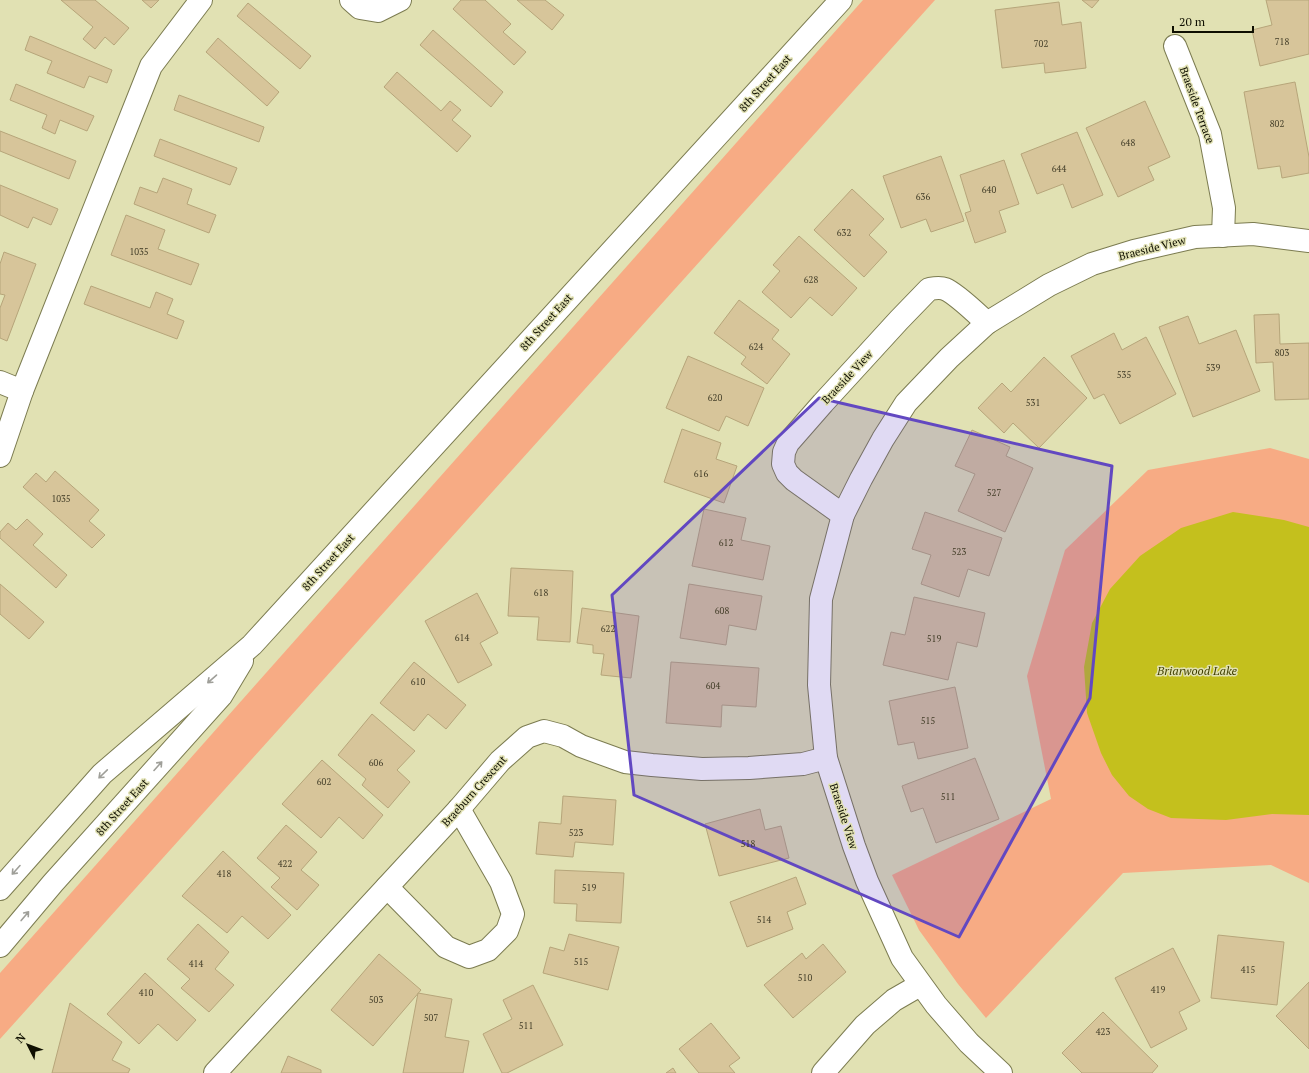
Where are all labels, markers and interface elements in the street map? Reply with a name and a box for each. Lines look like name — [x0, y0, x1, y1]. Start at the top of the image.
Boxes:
scale bar — [1173, 8, 1253, 34]
text: 20 m — [1179, 14, 1206, 29]
house number: 718 — [1275, 36, 1289, 48]
house number: 702 — [1034, 38, 1048, 50]
street label: 8th Street East — [736, 52, 794, 114]
street label: Braeside Terrace — [1177, 65, 1218, 146]
house number: 802 — [1270, 118, 1284, 130]
house number: 648 — [1121, 137, 1135, 149]
house number: 644 — [1052, 163, 1066, 175]
house number: 640 — [982, 184, 996, 196]
house number: 636 — [916, 191, 930, 203]
house number: 632 — [837, 227, 851, 239]
street label: Braeside View — [1117, 233, 1188, 263]
house number: 1035 — [129, 246, 149, 258]
house number: 628 — [804, 274, 818, 286]
street label: 8th Street East — [517, 291, 575, 353]
house number: 624 — [749, 341, 763, 353]
street label: Braeside View — [819, 346, 876, 407]
house number: 803 — [1275, 347, 1289, 359]
house number: 539 — [1206, 362, 1220, 374]
house number: 535 — [1117, 369, 1131, 381]
house number: 620 — [708, 392, 722, 404]
house number: 531 — [1026, 397, 1040, 409]
house number: 616 — [694, 468, 708, 480]
house number: 527 — [987, 487, 1001, 499]
house number: 1035 — [51, 493, 71, 505]
street label: 8th Street East — [299, 531, 357, 593]
house number: 612 — [719, 537, 733, 549]
house number: 523 — [952, 546, 966, 558]
house number: 618 — [534, 587, 548, 599]
house number: 608 — [715, 605, 729, 617]
house number: 622 — [601, 623, 615, 635]
house number: 614 — [455, 632, 469, 644]
house number: 519 — [927, 633, 941, 645]
water label: Briarwood Lake — [1156, 663, 1238, 678]
one-way arrow — [206, 675, 217, 684]
house number: 610 — [411, 676, 425, 688]
house number: 604 — [706, 680, 720, 692]
house number: 515 — [921, 715, 935, 727]
street label: Braeburn Crescent — [439, 753, 509, 829]
house number: 606 — [369, 757, 383, 769]
one-way arrow — [153, 762, 162, 772]
one-way arrow — [98, 769, 108, 779]
street label: 8th Street East — [93, 776, 151, 838]
house number: 602 — [317, 776, 331, 788]
street label: Braeside View — [827, 781, 862, 852]
house number: 511 — [941, 791, 955, 803]
house number: 523 — [569, 827, 583, 839]
house number: 518 — [741, 838, 755, 850]
house number: 422 — [278, 858, 292, 870]
one-way arrow — [12, 865, 21, 876]
house number: 418 — [217, 868, 231, 880]
house number: 519 — [582, 882, 596, 894]
one-way arrow — [21, 910, 30, 921]
house number: 514 — [757, 914, 771, 926]
house number: 515 — [574, 956, 588, 968]
house number: 414 — [189, 958, 203, 970]
house number: 415 — [1241, 964, 1255, 976]
house number: 510 — [798, 972, 812, 984]
house number: 419 — [1151, 984, 1165, 996]
house number: 410 — [139, 987, 153, 999]
house number: 503 — [369, 994, 383, 1006]
house number: 507 — [424, 1012, 438, 1024]
house number: 511 — [519, 1020, 533, 1032]
north arrow — [8, 1025, 48, 1065]
house number: 423 — [1096, 1026, 1110, 1038]
text: N — [13, 1030, 29, 1046]

